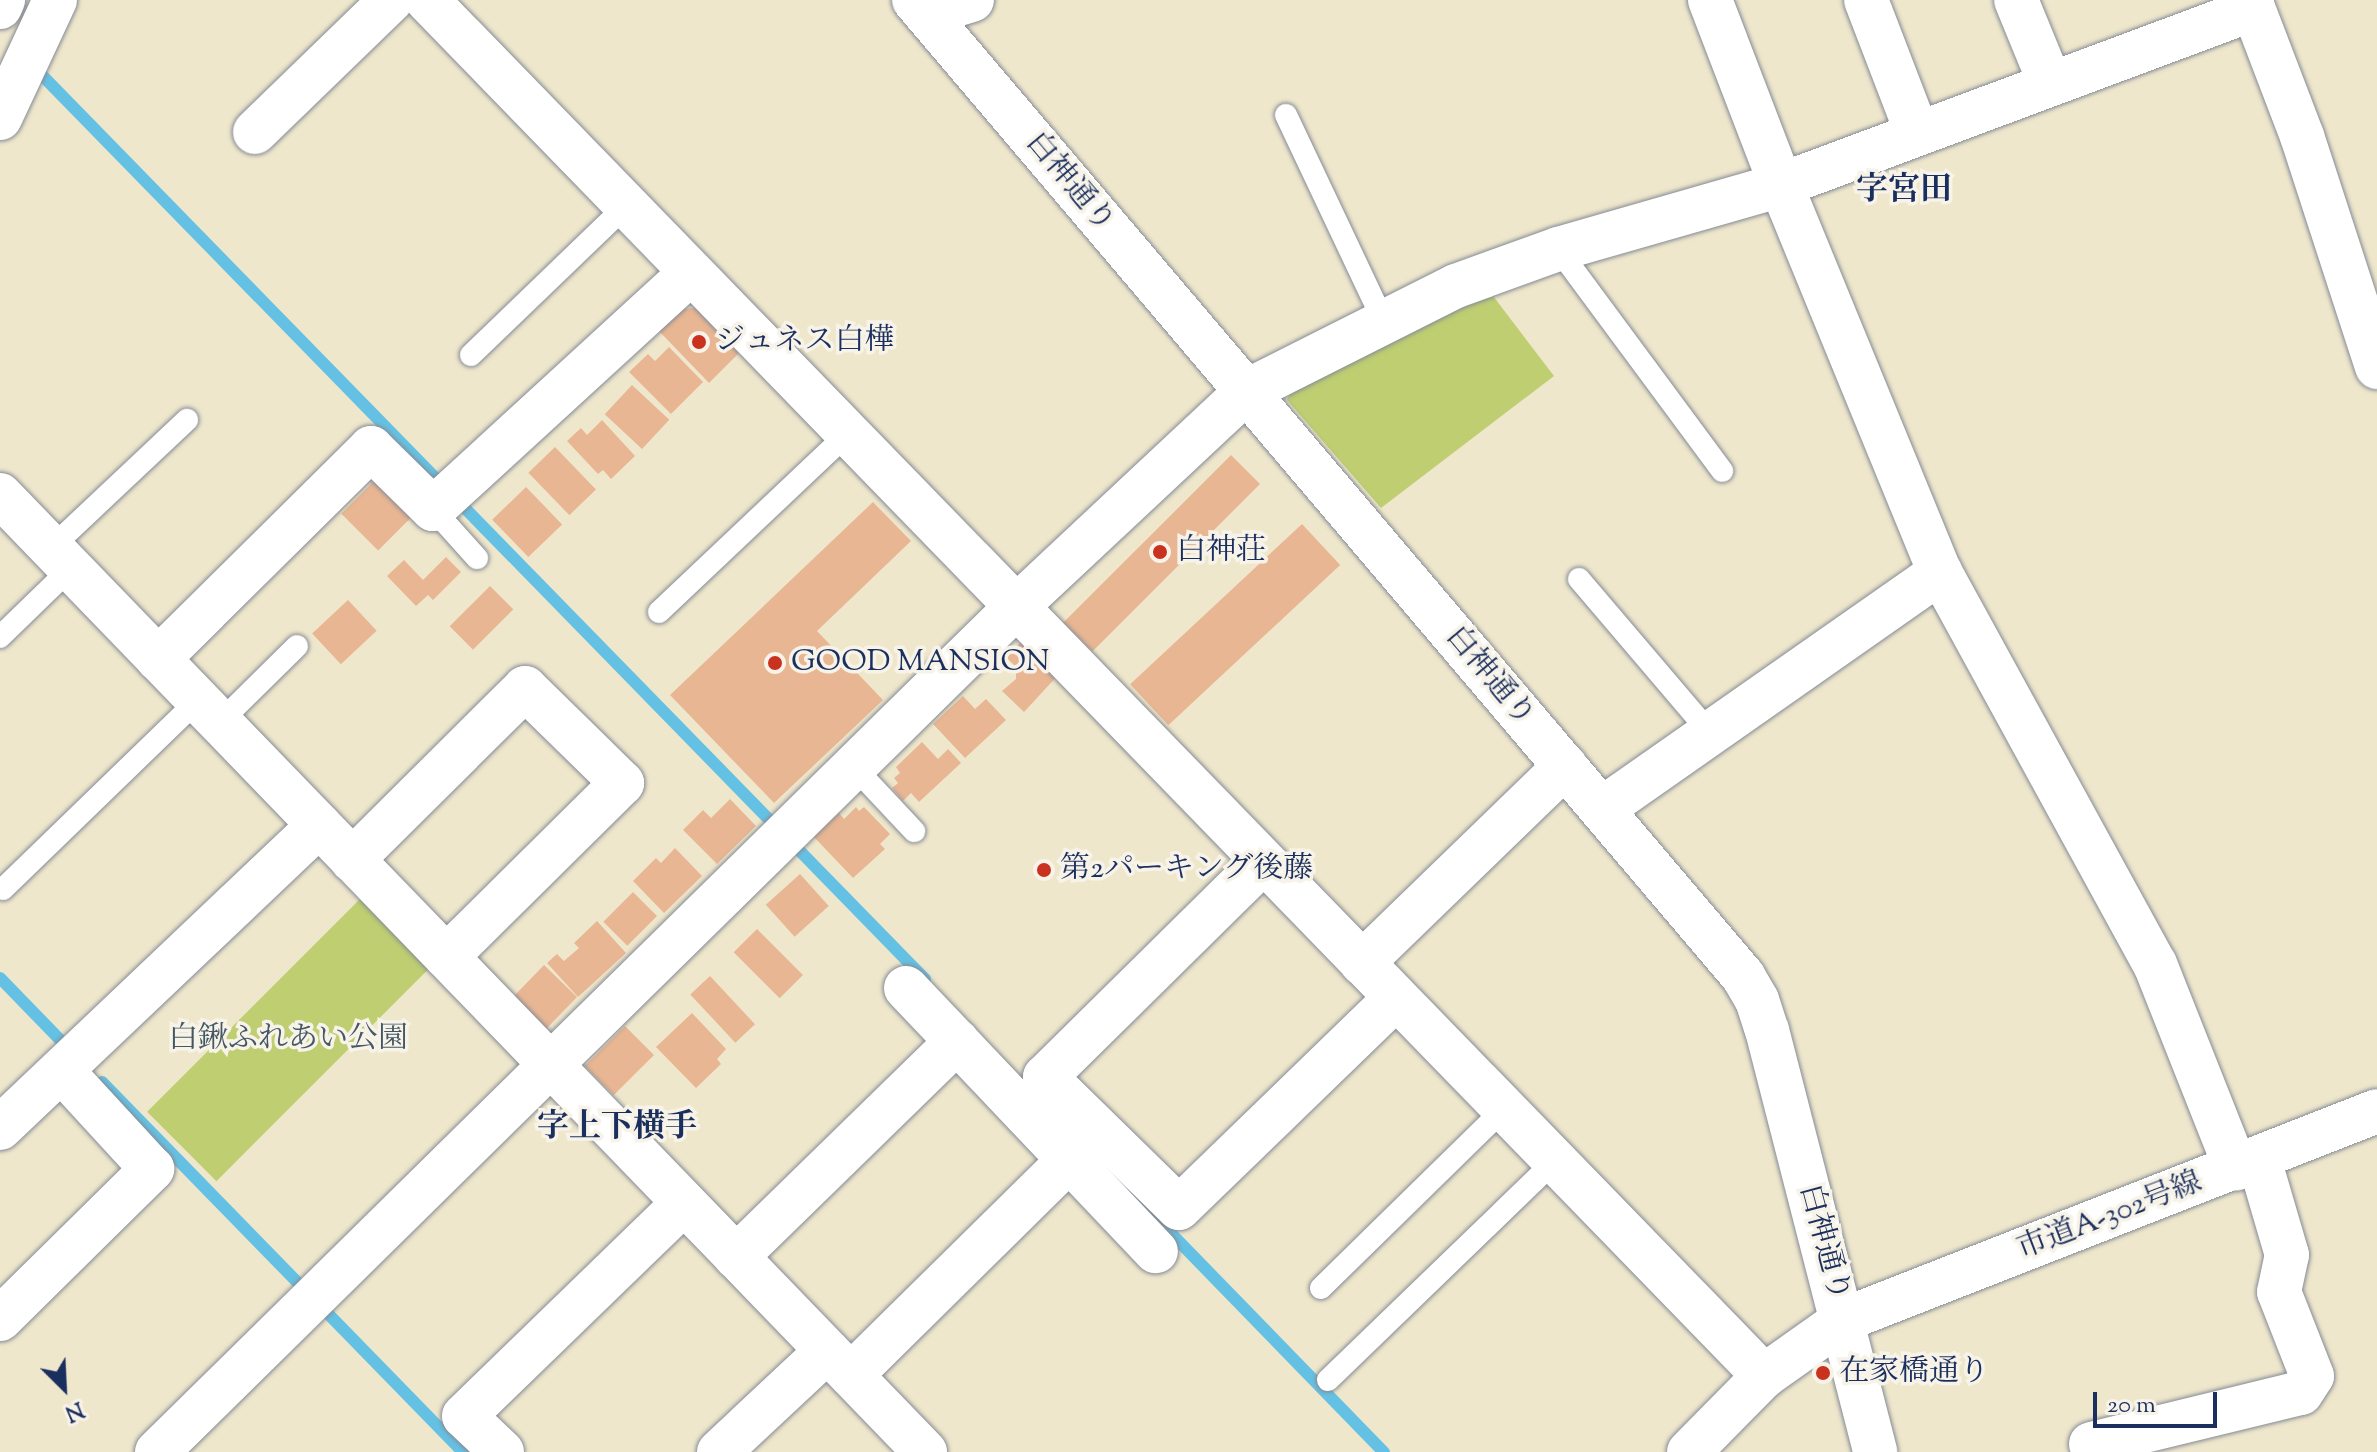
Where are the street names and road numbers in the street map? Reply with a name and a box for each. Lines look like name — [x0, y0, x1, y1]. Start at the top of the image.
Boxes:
street label: 白神通り — [1017, 125, 1121, 241]
street label: 白神通り — [1437, 619, 1541, 735]
street label: 市道A-302号線 — [2013, 1165, 2207, 1269]
street label: 白神通り — [1790, 1180, 1856, 1306]

